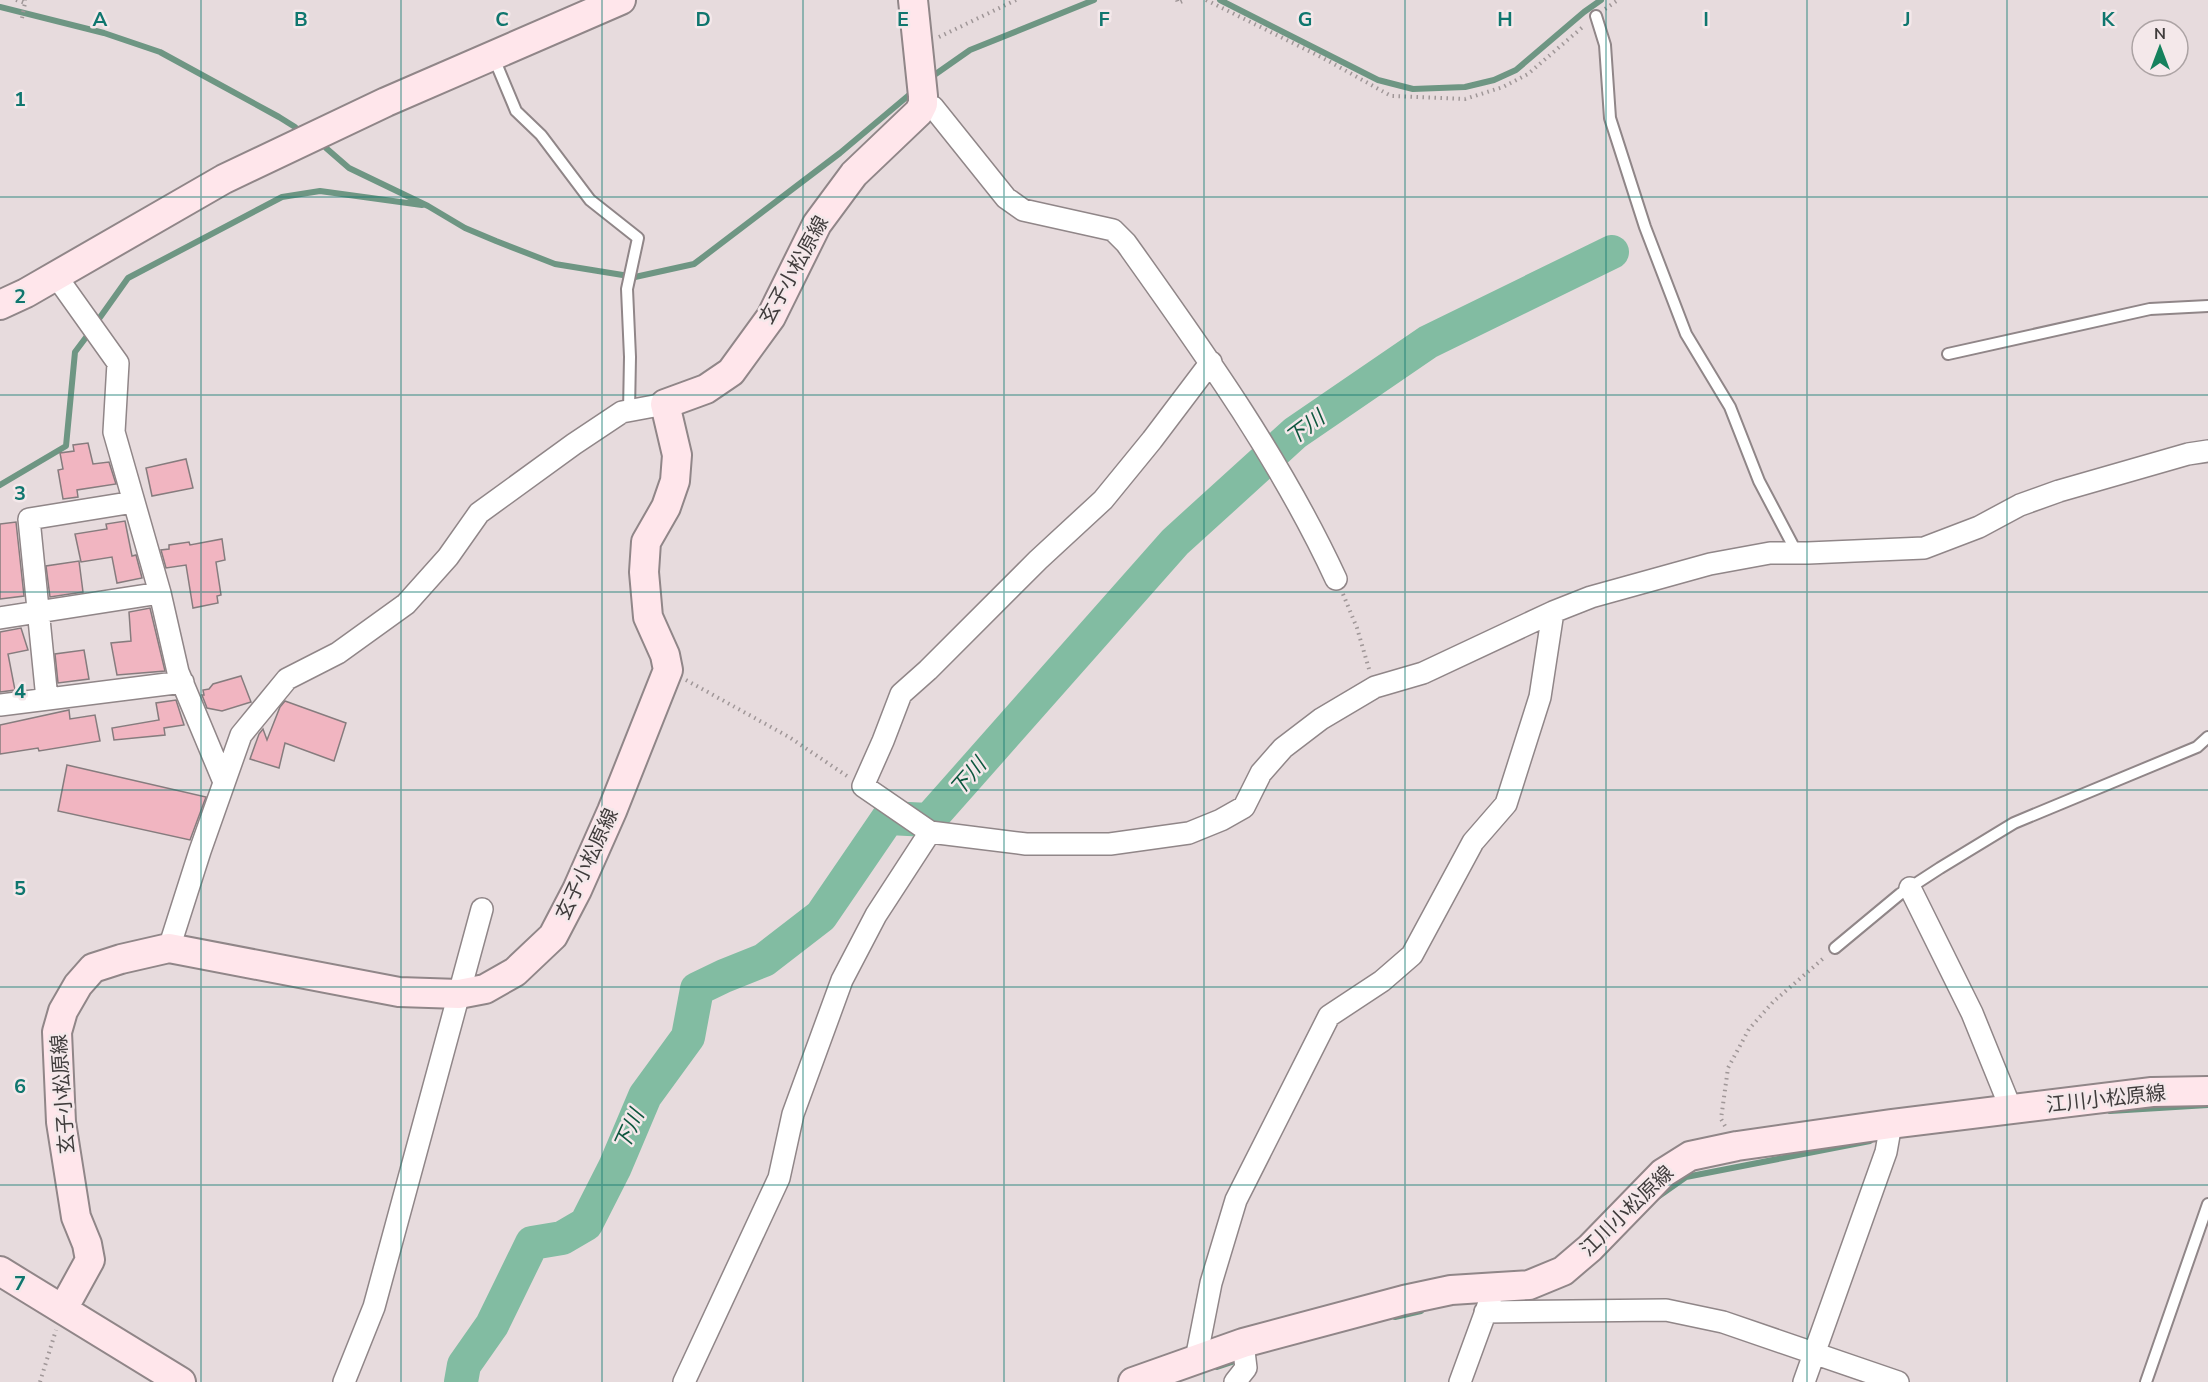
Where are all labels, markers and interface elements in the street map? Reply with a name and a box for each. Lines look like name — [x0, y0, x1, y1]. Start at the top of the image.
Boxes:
text: A — [93, 6, 108, 33]
text: B — [294, 6, 308, 33]
text: C — [495, 6, 509, 33]
text: D — [695, 6, 711, 33]
text: E — [897, 6, 909, 33]
text: F — [1098, 6, 1110, 33]
text: G — [1298, 6, 1312, 33]
text: H — [1497, 6, 1513, 33]
text: I — [1703, 6, 1709, 33]
text: J — [1902, 6, 1911, 33]
text: K — [2101, 6, 2115, 33]
north arrow — [2130, 18, 2190, 78]
text: N — [2154, 23, 2166, 45]
text: 1 — [14, 86, 26, 113]
street label: 玄子小松原線 — [753, 211, 835, 329]
text: 2 — [14, 283, 26, 310]
water label: 下川 — [1280, 403, 1332, 452]
text: 3 — [14, 480, 26, 507]
text: 4 — [14, 678, 26, 705]
water label: 下川 — [944, 750, 994, 802]
street label: 玄子小松原線 — [549, 804, 625, 924]
text: 5 — [14, 875, 26, 902]
street label: 玄子小松原線 — [45, 1033, 81, 1155]
text: 6 — [14, 1073, 26, 1100]
street label: 江川小松原線 — [2045, 1079, 2167, 1119]
water label: 下川 — [607, 1103, 651, 1155]
street label: 江川小松原線 — [1574, 1160, 1680, 1262]
text: 7 — [14, 1270, 26, 1297]

